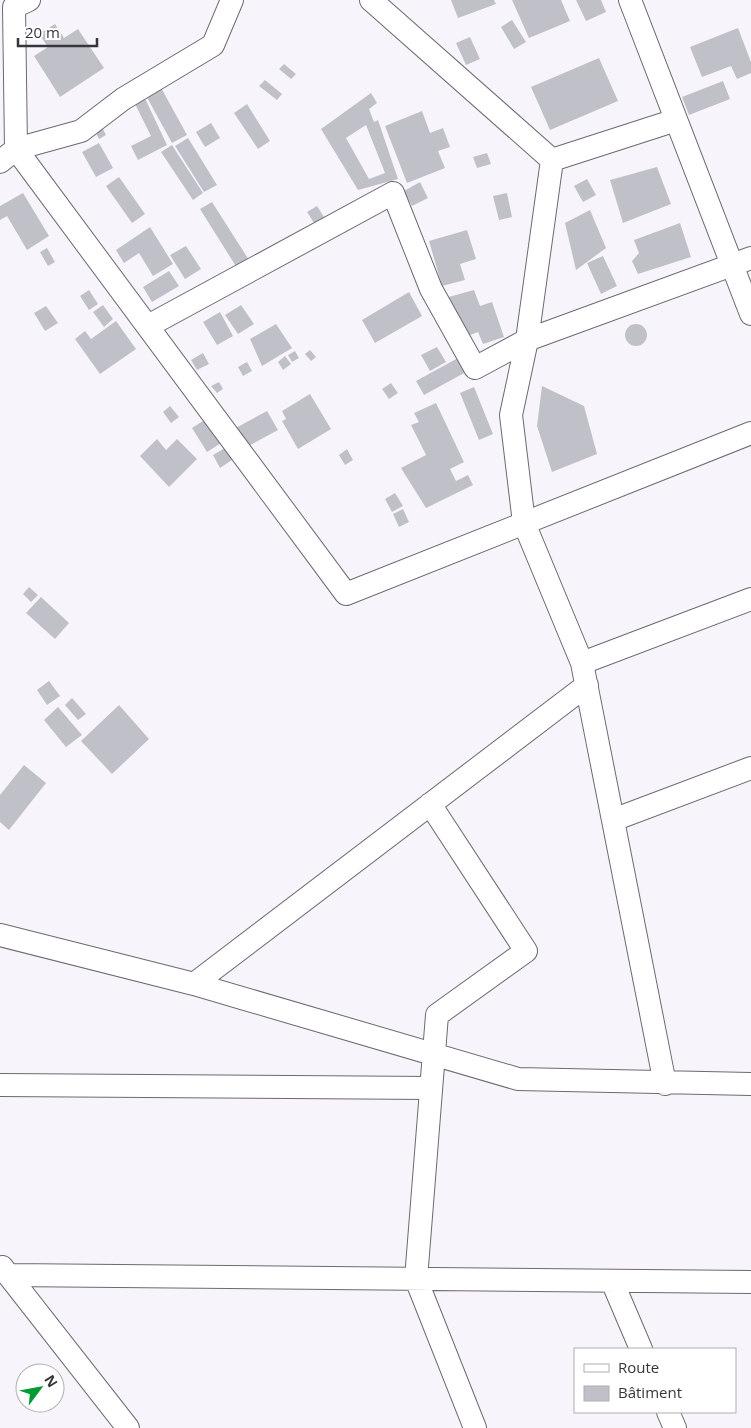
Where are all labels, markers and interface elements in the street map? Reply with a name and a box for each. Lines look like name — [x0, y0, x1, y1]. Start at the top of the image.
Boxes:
scale bar — [18, 15, 96, 47]
text: 20 m — [25, 22, 60, 42]
legend — [574, 1348, 736, 1413]
text: Route — [618, 1357, 659, 1377]
north arrow — [15, 1363, 65, 1413]
text: N — [40, 1371, 63, 1391]
text: Bâtiment — [618, 1382, 682, 1402]

